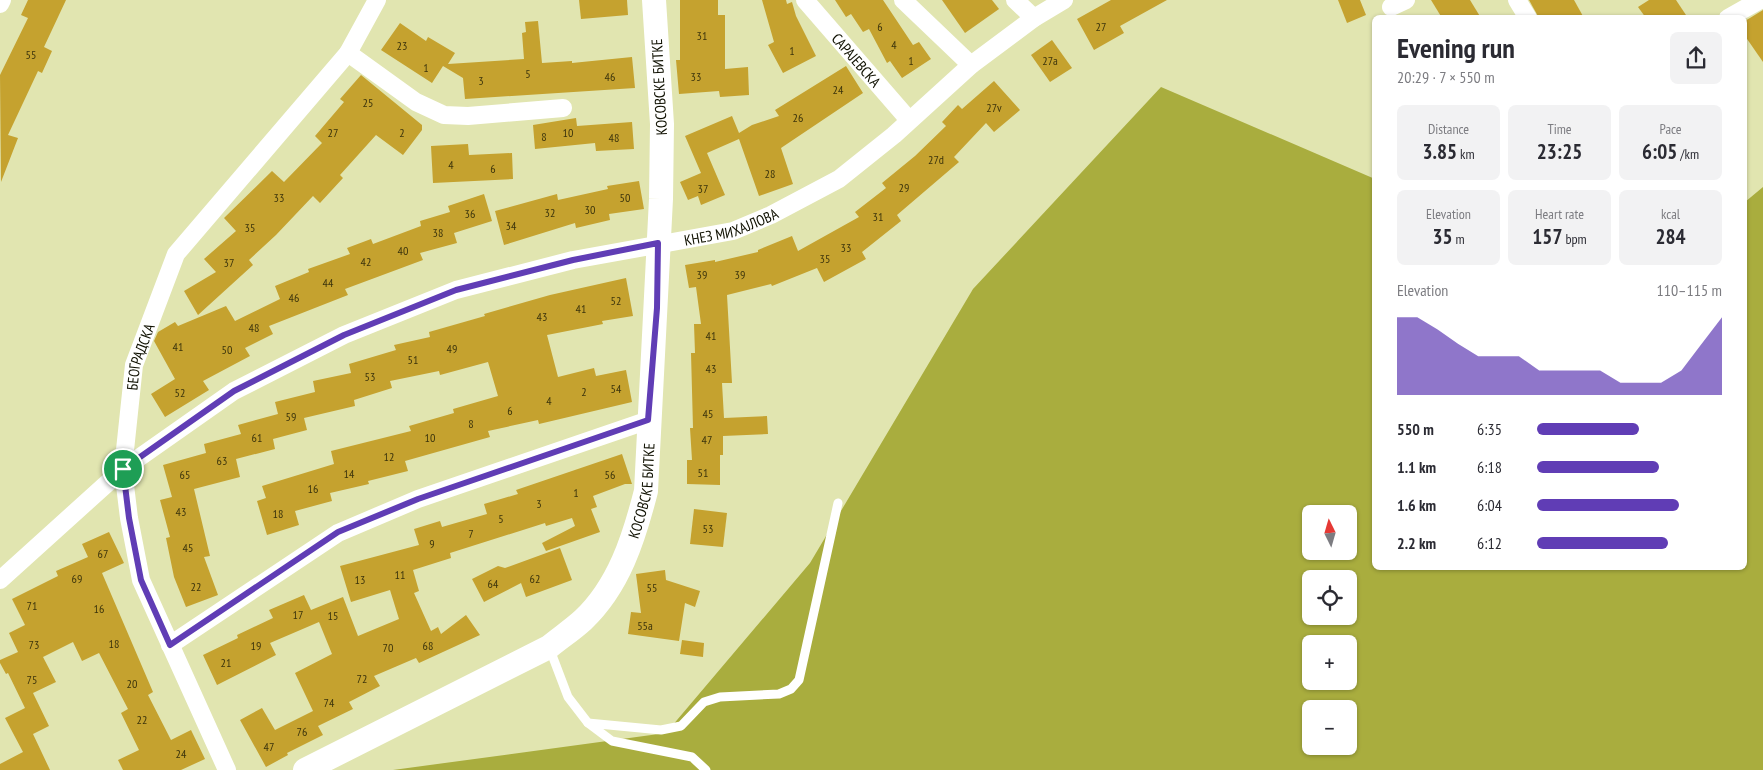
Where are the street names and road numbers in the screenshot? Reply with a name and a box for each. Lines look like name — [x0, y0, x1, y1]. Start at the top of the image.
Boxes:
street label: САРАЈЕВСКА — [828, 29, 886, 91]
street label: КОСОВСКЕ БИТКЕ — [647, 38, 671, 136]
street label: КНЕЗ МИХАЈЛОВА — [683, 203, 782, 249]
street label: БЕОГРАДСКА — [122, 320, 159, 391]
street label: КОСОВСКЕ БИТКЕ — [623, 442, 658, 541]

